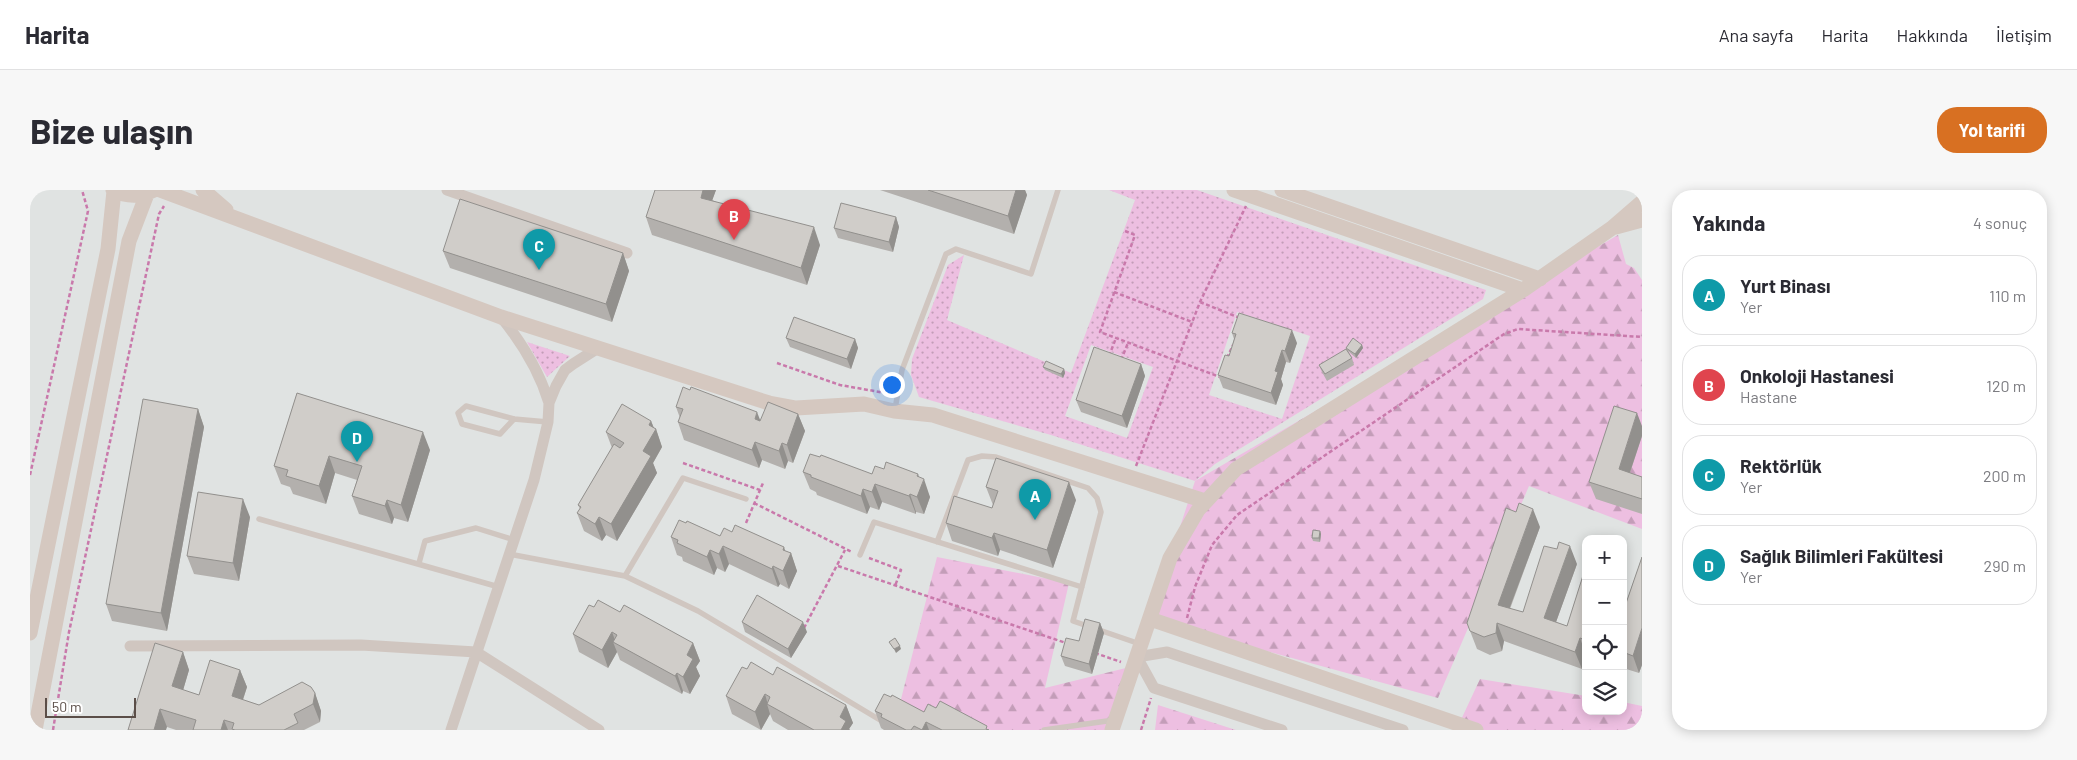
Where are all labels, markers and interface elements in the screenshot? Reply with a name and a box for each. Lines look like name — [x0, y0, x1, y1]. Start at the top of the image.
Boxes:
text: Harita — [25, 20, 89, 49]
text: Ana sayfa — [1719, 24, 1793, 46]
text: Harita — [1821, 24, 1869, 46]
text: Hakkında — [1897, 24, 1968, 46]
text: İletişim — [1996, 24, 2052, 46]
button: Yol tarifi — [1937, 107, 2047, 153]
text: Bize ulaşın — [30, 109, 193, 151]
pin: B — [718, 199, 750, 240]
text: Yakında — [1692, 210, 1765, 235]
text: 4 sonuç — [1973, 213, 2027, 232]
pin: C — [523, 229, 555, 270]
text: Yurt Binası — [1740, 274, 1830, 297]
text: A — [1704, 286, 1714, 305]
text: 110 m — [1989, 286, 2026, 305]
text: Yer — [1740, 297, 1762, 316]
text: Onkoloji Hastanesi — [1740, 364, 1894, 387]
your location — [879, 372, 905, 398]
text: B — [1704, 376, 1714, 395]
text: 120 m — [1986, 376, 2026, 395]
text: Hastane — [1740, 387, 1797, 406]
pin: D — [341, 421, 373, 462]
text: Rektörlük — [1740, 454, 1822, 477]
text: C — [1704, 466, 1714, 485]
text: 200 m — [1983, 466, 2026, 485]
text: Yer — [1740, 477, 1762, 496]
pin: A — [1019, 479, 1051, 520]
map controls — [1582, 535, 1627, 715]
button: + — [1582, 535, 1627, 580]
text: Sağlık Bilimleri Fakültesi — [1740, 544, 1943, 567]
text: D — [1704, 556, 1714, 575]
text: 290 m — [1984, 556, 2026, 575]
text: Yer — [1740, 567, 1762, 586]
button: − — [1582, 580, 1627, 625]
button: locate — [1582, 625, 1627, 670]
button: layers — [1582, 670, 1627, 715]
scale bar — [45, 695, 136, 718]
text: 50 m — [52, 698, 81, 715]

